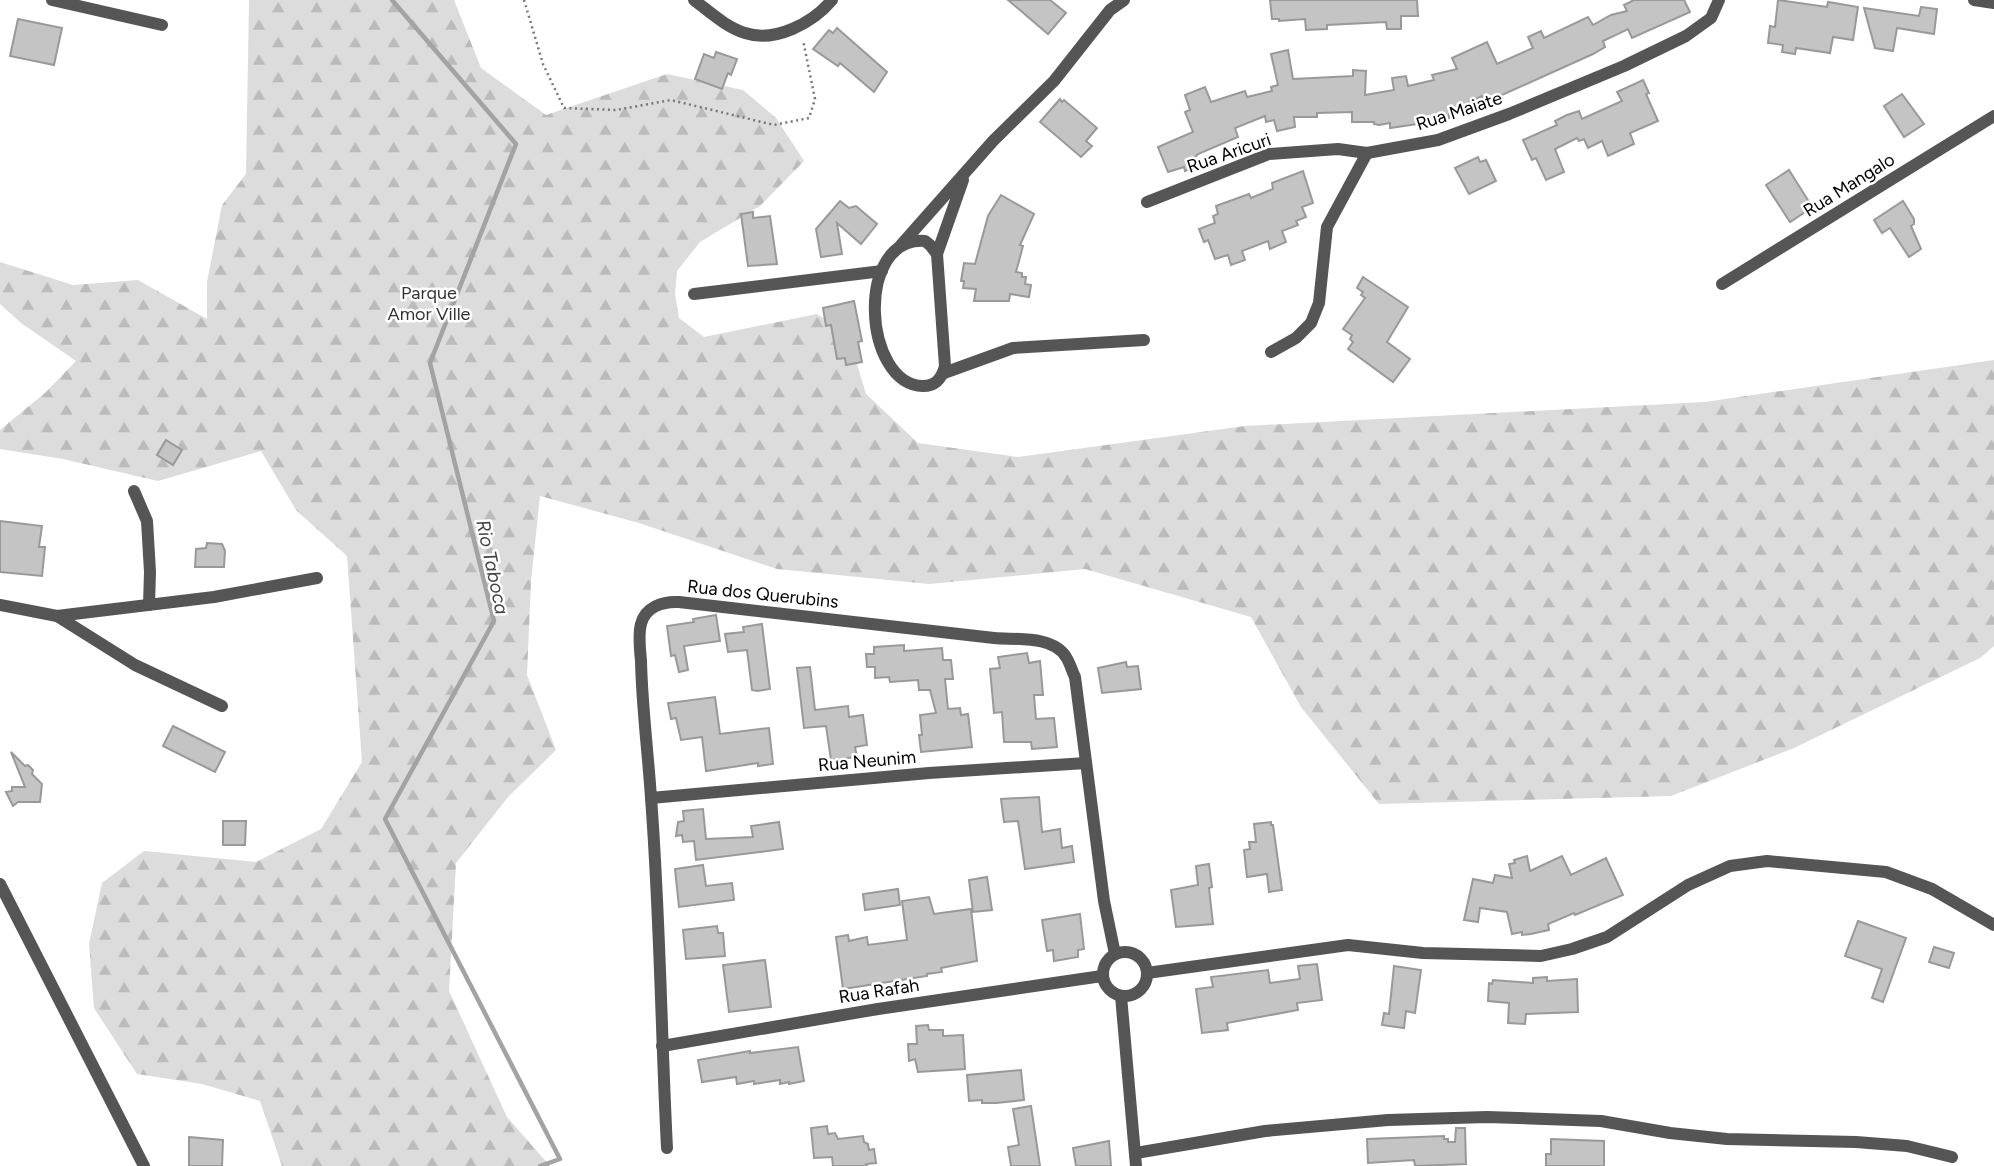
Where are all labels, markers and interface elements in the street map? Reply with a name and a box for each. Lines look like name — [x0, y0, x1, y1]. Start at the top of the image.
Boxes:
street label: Rua Maiate — [1413, 87, 1505, 135]
street label: Rua Aricuri — [1184, 128, 1274, 178]
street label: Rua Mangalo — [1799, 148, 1899, 222]
park label: Parque Amor Ville — [388, 282, 471, 325]
water label: Rio Taboca — [471, 518, 514, 617]
street label: Rua dos Querubins — [686, 575, 840, 613]
street label: Rua Neunim — [817, 746, 917, 776]
street label: Rua Rafah — [837, 974, 921, 1008]

